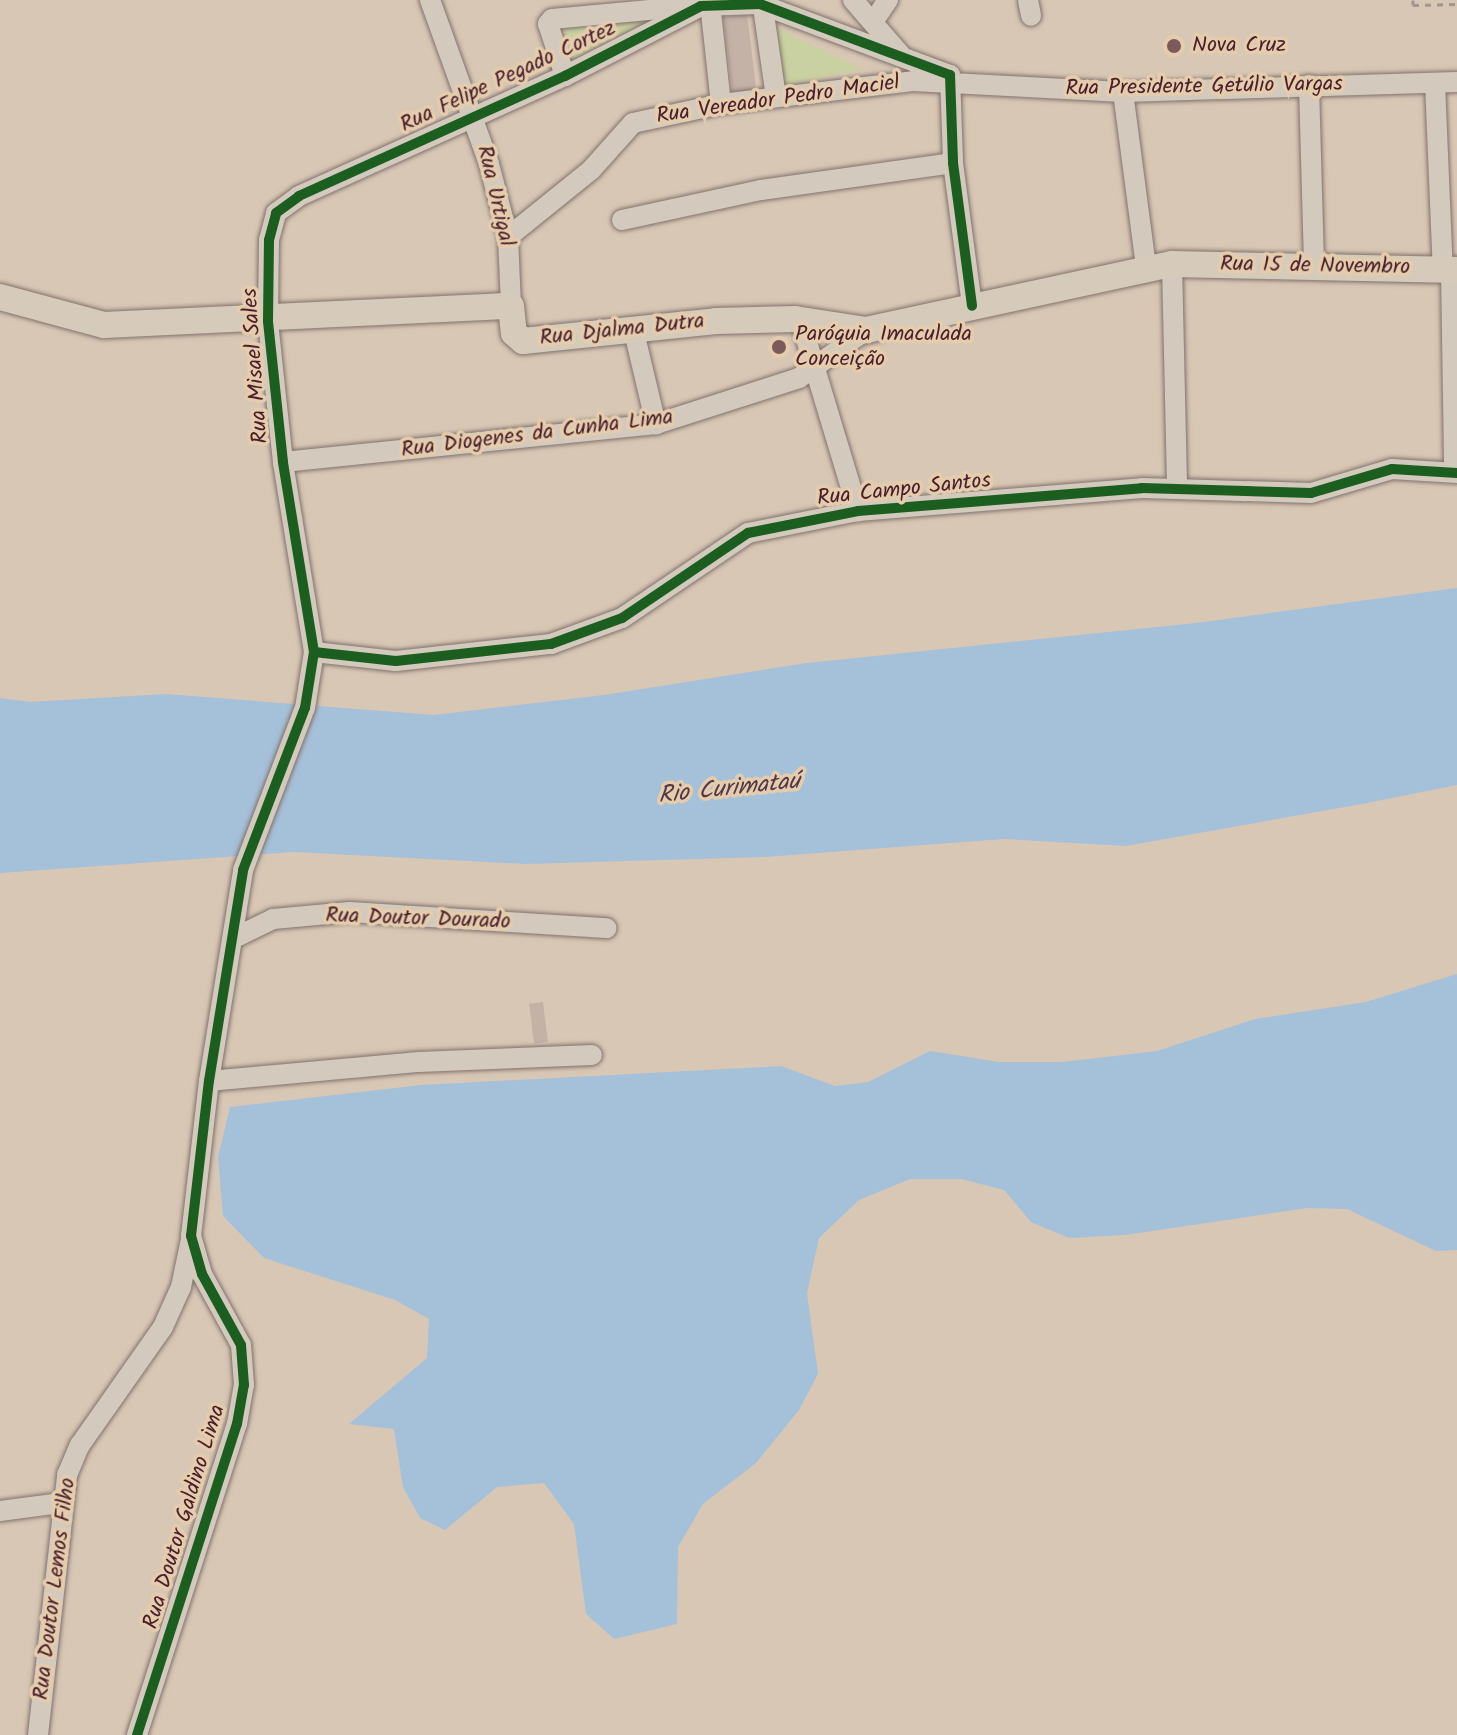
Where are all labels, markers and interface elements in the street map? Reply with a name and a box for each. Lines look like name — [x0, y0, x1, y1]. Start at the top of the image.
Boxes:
street label: Rua Felipe Pegado Cortez — [396, 15, 620, 139]
place label: Nova Cruz — [1192, 33, 1286, 59]
marker: Nova Cruz — [1163, 35, 1185, 57]
street label: Rua Vereador Pedro Maciel — [655, 70, 901, 130]
street label: Rua Presidente Getúlio Vargas — [1065, 71, 1343, 103]
street label: Rua Urtigal — [471, 143, 519, 249]
street label: Rua 15 de Novembro — [1220, 251, 1410, 281]
street label: Rua Misael Sales — [237, 287, 275, 445]
street label: Rua Djalma Dutra — [538, 308, 706, 352]
place label: Paróquia Imaculada Conceição — [795, 321, 972, 372]
marker: Paróquia Imaculada Conceição — [770, 338, 788, 356]
street label: Rua Diogenes da Cunha Lima — [400, 404, 674, 464]
street label: Rua Campo Santos — [816, 468, 992, 512]
water label: Rio Curimataú — [657, 767, 801, 811]
street label: Rua Doutor Dourado — [325, 903, 511, 935]
street label: Rua Doutor Galdino Lima — [138, 1402, 232, 1632]
street label: Rua Doutor Lemos Filho — [28, 1477, 82, 1701]

